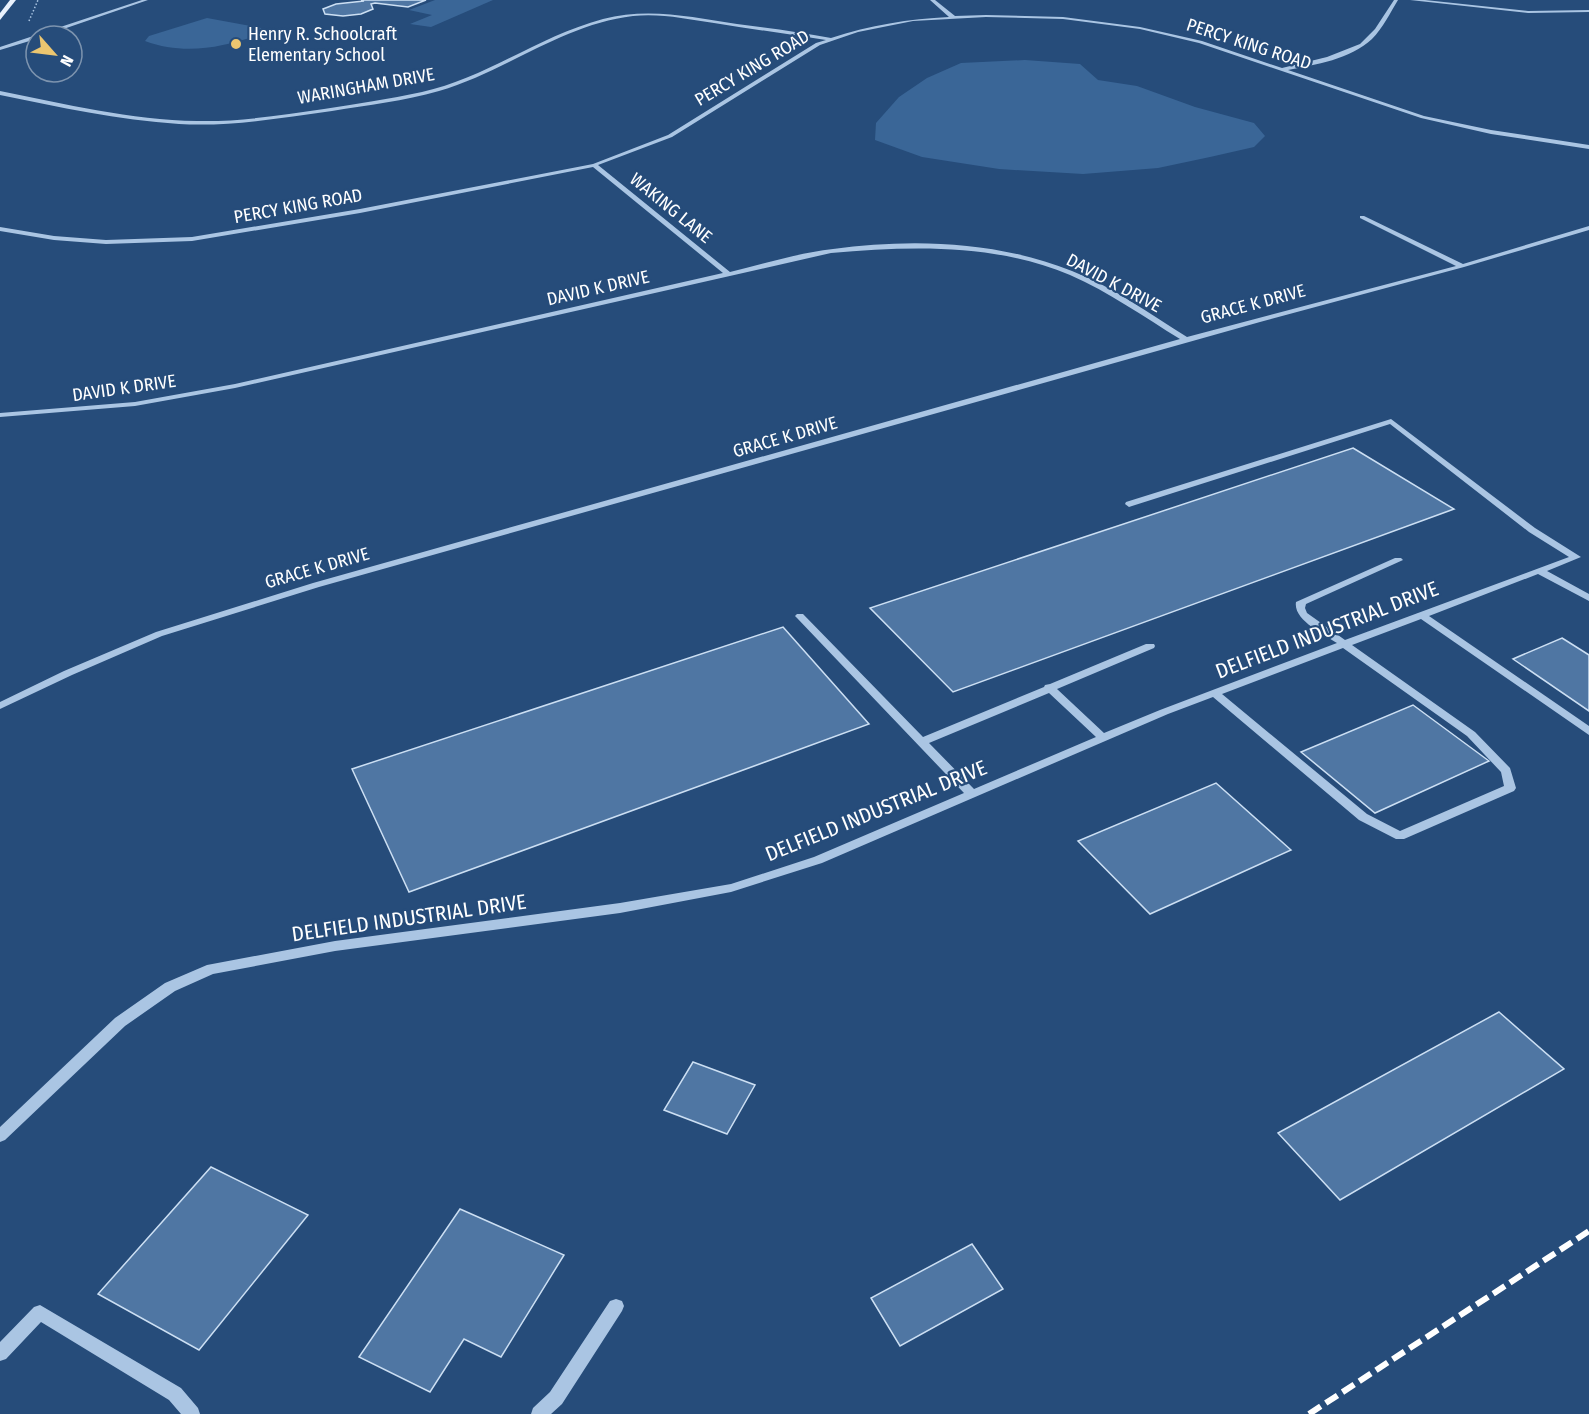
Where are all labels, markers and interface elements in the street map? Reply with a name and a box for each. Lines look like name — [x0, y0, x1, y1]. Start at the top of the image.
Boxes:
street label: PERCY KING ROAD — [1184, 13, 1314, 75]
place label: Henry R. Schoolcraft Elementary School — [248, 23, 397, 66]
north arrow — [24, 24, 84, 84]
street label: PERCY KING ROAD — [691, 25, 813, 111]
marker: Henry R. Schoolcraft Elementary School — [229, 37, 243, 51]
text: N — [56, 52, 77, 70]
street label: WARINGHAM DRIVE — [296, 63, 436, 109]
street label: WAKING LANE — [625, 168, 717, 248]
street label: PERCY KING ROAD — [232, 184, 364, 228]
street label: DAVID K DRIVE — [1063, 249, 1165, 317]
street label: DAVID K DRIVE — [545, 266, 651, 310]
street label: GRACE K DRIVE — [1198, 279, 1308, 329]
street label: DAVID K DRIVE — [71, 370, 177, 406]
street label: GRACE K DRIVE — [730, 412, 840, 462]
street label: GRACE K DRIVE — [262, 543, 372, 593]
street label: DELFIELD INDUSTRIAL DRIVE — [1212, 575, 1442, 685]
street label: DELFIELD INDUSTRIAL DRIVE — [761, 755, 991, 867]
street label: DELFIELD INDUSTRIAL DRIVE — [290, 889, 528, 947]

